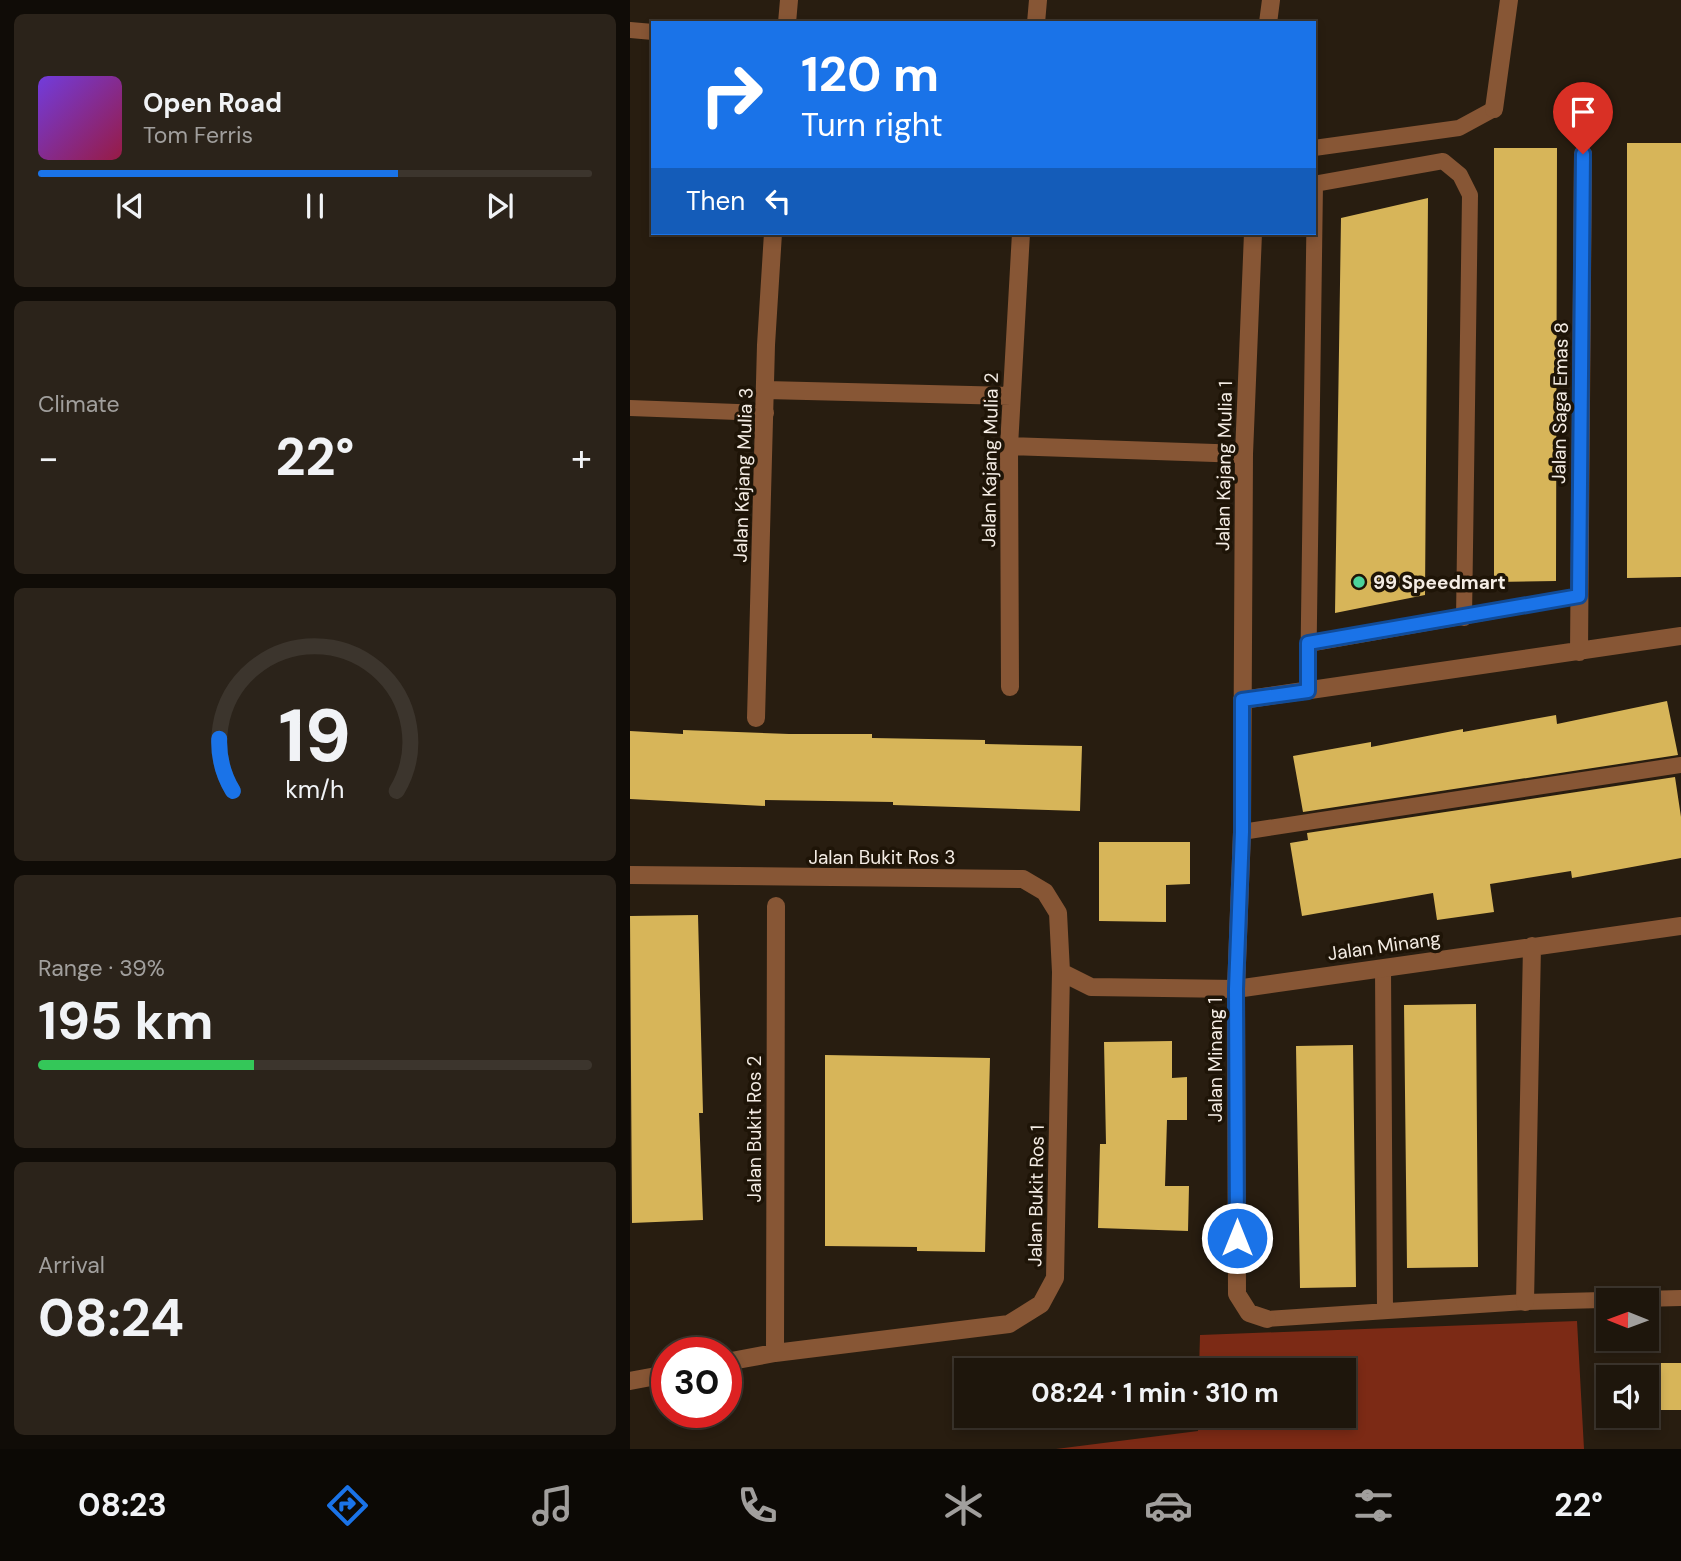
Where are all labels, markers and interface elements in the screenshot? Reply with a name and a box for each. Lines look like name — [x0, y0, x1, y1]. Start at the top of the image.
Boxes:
text: 120 m — [801, 42, 939, 106]
icon: right — [686, 49, 777, 140]
pin — [1553, 82, 1613, 154]
text: Open Road — [143, 86, 282, 120]
icon: arrive — [1564, 93, 1602, 131]
text: Turn right — [801, 104, 943, 146]
text: Tom Ferris — [143, 120, 253, 150]
icon: left — [759, 182, 797, 220]
text: Then — [686, 184, 745, 218]
icon: previous — [111, 187, 149, 225]
icon: pause — [296, 187, 334, 225]
icon: next — [481, 187, 519, 225]
street label: Jalan Saga Emas 8 — [1546, 322, 1574, 484]
street label: Jalan Kajang Mulia 2 — [976, 372, 1004, 548]
street label: Jalan Kajang Mulia 1 — [1210, 381, 1238, 551]
street label: Jalan Kajang Mulia 3 — [727, 387, 759, 563]
text: Climate — [38, 389, 120, 419]
text: 22° — [276, 423, 354, 491]
text: − — [38, 433, 59, 483]
text: + — [571, 433, 592, 483]
place label: 99 Speedmart — [1373, 570, 1506, 595]
marker: 99 Speedmart — [1351, 574, 1367, 590]
text: 19 — [279, 689, 351, 784]
text: km/h — [285, 772, 345, 805]
street label: Jalan Bukit Ros 3 — [808, 845, 956, 870]
street label: Jalan Minang — [1326, 926, 1442, 966]
text: Range · 39% — [38, 953, 165, 983]
text: 195 km — [38, 987, 214, 1055]
street label: Jalan Minang 1 — [1203, 998, 1228, 1122]
street label: Jalan Bukit Ros 2 — [742, 1055, 767, 1202]
street label: Jalan Bukit Ros 1 — [1022, 1125, 1050, 1267]
position arrow — [1200, 1201, 1274, 1275]
text: Arrival — [38, 1250, 105, 1280]
text: 08:24 — [38, 1284, 184, 1352]
north arrow — [1596, 1288, 1659, 1351]
map controls — [1596, 1288, 1659, 1428]
speed limit sign: 30 — [651, 1337, 742, 1428]
button: sound — [1596, 1365, 1659, 1428]
text: 08:24 · 1 min · 310 m — [1031, 1376, 1279, 1410]
icon: directions — [323, 1481, 372, 1530]
icon: music — [528, 1481, 577, 1530]
icon: phone — [733, 1481, 782, 1530]
icon: climate — [939, 1481, 988, 1530]
icon: car — [1144, 1481, 1193, 1530]
icon: filters — [1349, 1481, 1398, 1530]
text: 08:23 — [78, 1484, 167, 1526]
text: 22° — [1554, 1484, 1603, 1526]

